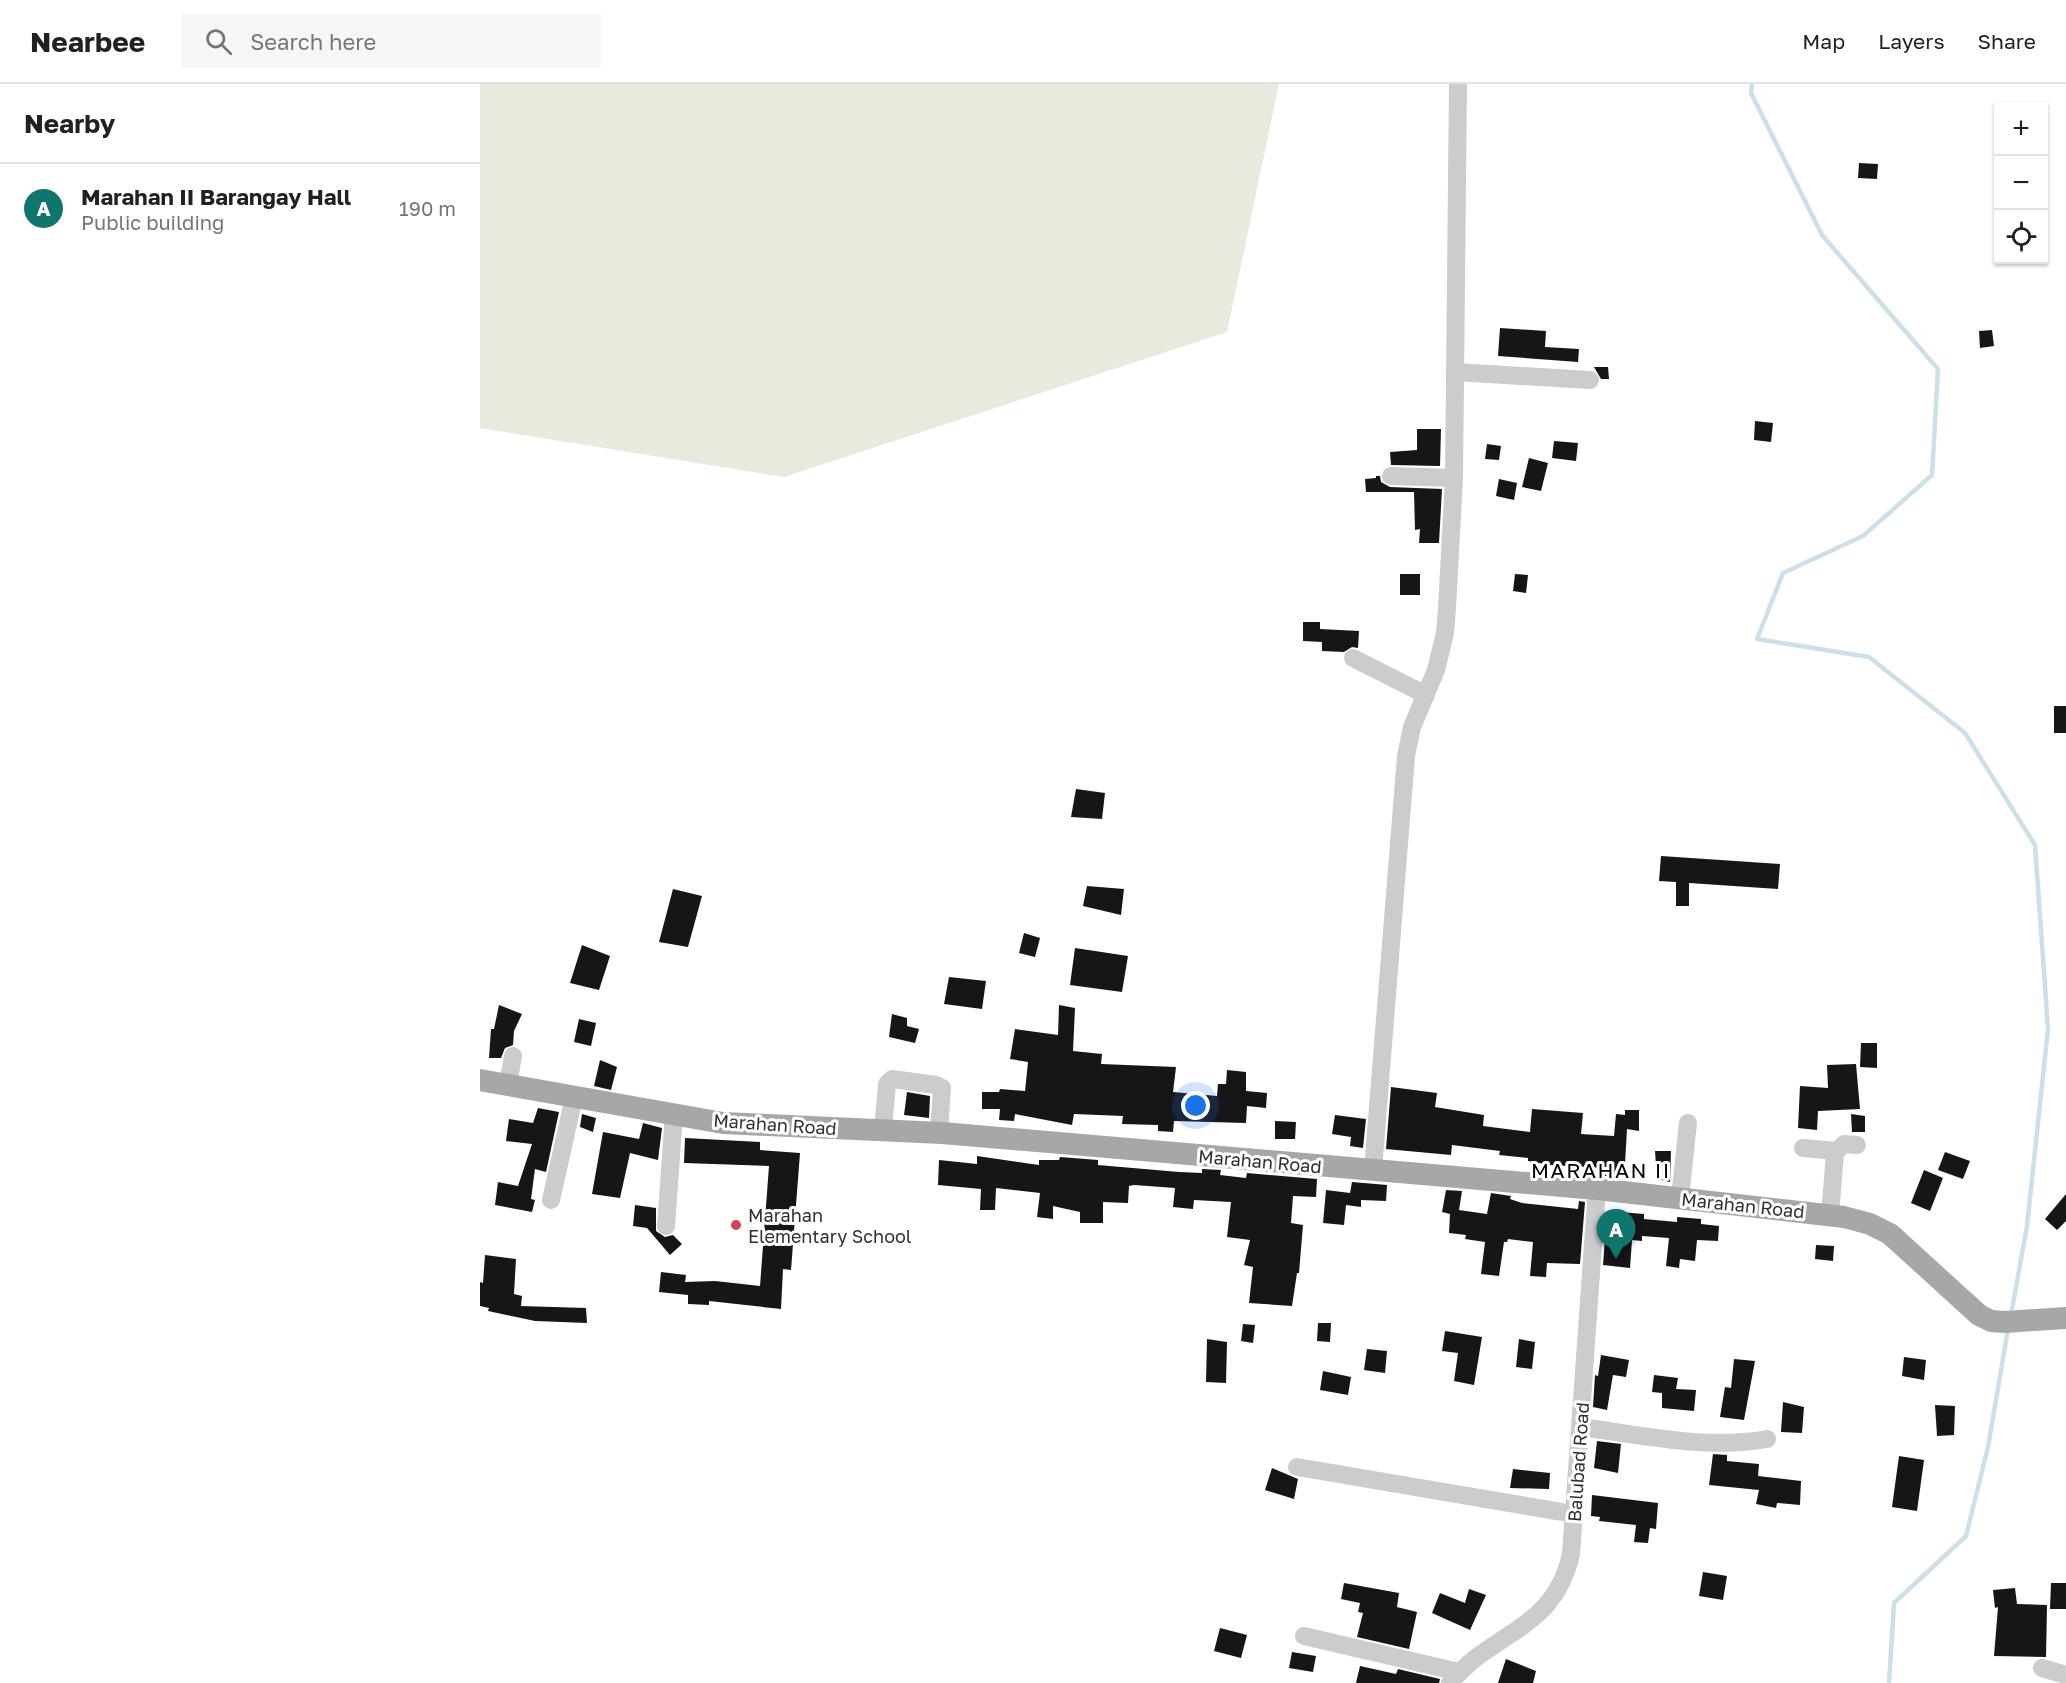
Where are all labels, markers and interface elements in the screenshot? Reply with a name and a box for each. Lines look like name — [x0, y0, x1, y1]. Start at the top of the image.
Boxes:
search box — [181, 14, 601, 68]
text: Nearbee — [30, 25, 145, 58]
icon: search — [202, 25, 235, 58]
text: Search here — [250, 28, 376, 55]
text: Map — [1802, 28, 1845, 54]
text: Layers — [1878, 28, 1945, 54]
text: Share — [1978, 28, 2036, 54]
map controls — [1994, 102, 2048, 264]
button: + — [1994, 102, 2048, 156]
text: Nearby — [24, 108, 115, 139]
button: − — [1994, 156, 2048, 210]
text: Marahan II Barangay Hall — [81, 183, 351, 210]
text: A — [36, 196, 51, 220]
text: 190 m — [399, 196, 456, 220]
text: Public building — [81, 210, 224, 234]
button: locate — [1994, 210, 2048, 264]
your location — [1181, 1091, 1210, 1120]
street label: Marahan Road — [713, 1109, 837, 1139]
street label: Marahan Road — [1197, 1145, 1323, 1177]
district label: MARAHAN II — [1531, 1157, 1671, 1183]
street label: Marahan Road — [1680, 1188, 1806, 1222]
place label: Marahan Elementary School — [748, 1204, 912, 1247]
pin: A — [1596, 1210, 1636, 1259]
marker: Marahan Elementary School — [729, 1218, 743, 1232]
street label: Balubad Road — [1563, 1401, 1593, 1523]

